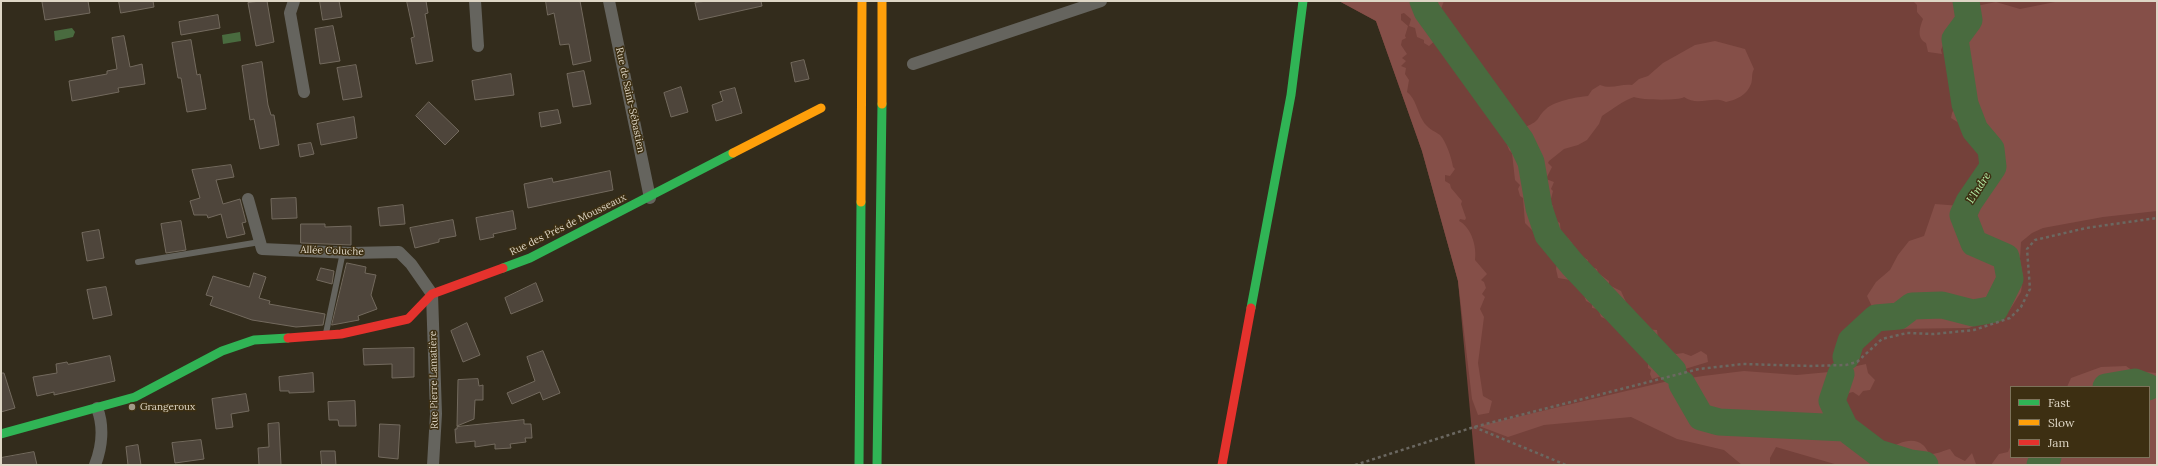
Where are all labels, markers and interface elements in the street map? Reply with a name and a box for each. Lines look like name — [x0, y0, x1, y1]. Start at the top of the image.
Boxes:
street label: Rue de Saint-Sébastien — [613, 46, 647, 154]
water label: L'Indre — [1964, 170, 1994, 206]
street label: Rue des Prés de Mousseaux — [508, 192, 628, 258]
street label: Allée Coluche — [300, 244, 364, 258]
street label: Rue Pierre Lamatière — [427, 331, 441, 429]
legend — [2010, 386, 2150, 458]
text: Fast — [2048, 395, 2071, 410]
place label: Grangeroux — [140, 401, 195, 413]
marker: Grangeroux — [127, 402, 137, 412]
text: Slow — [2048, 415, 2075, 430]
text: Jam — [2048, 435, 2069, 450]

